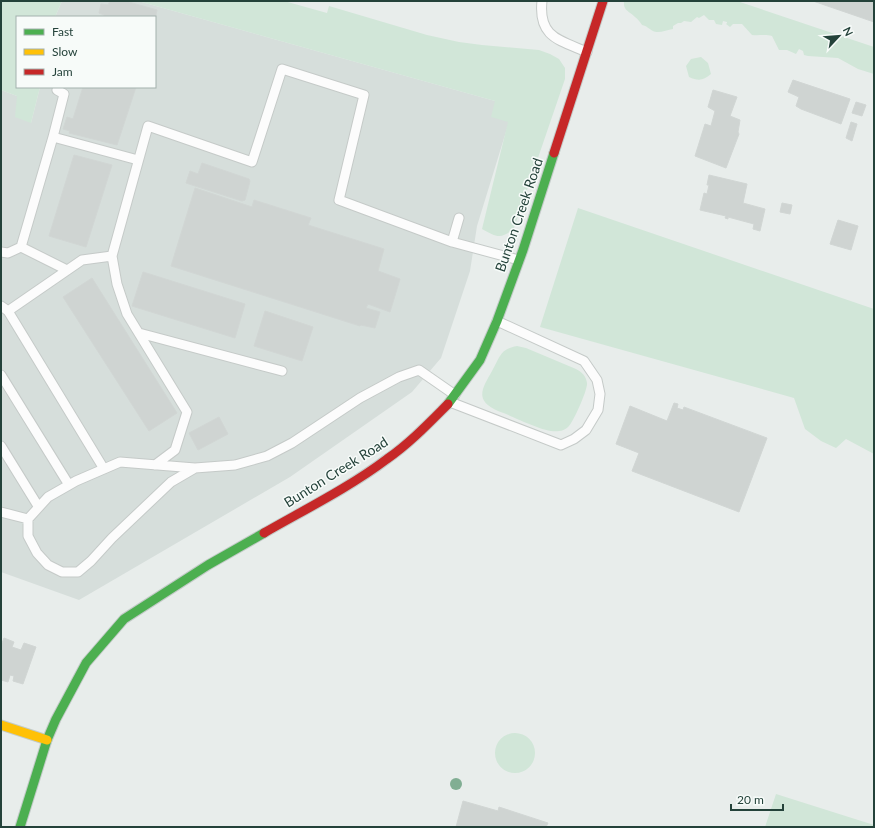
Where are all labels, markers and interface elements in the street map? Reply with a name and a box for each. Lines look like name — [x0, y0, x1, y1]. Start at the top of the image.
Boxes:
legend — [16, 16, 156, 88]
north arrow — [819, 16, 859, 56]
text: Fast — [52, 24, 74, 39]
text: N — [841, 25, 856, 38]
text: Slow — [52, 44, 78, 59]
text: Jam — [52, 64, 73, 79]
street label: Bunton Creek Road — [491, 156, 546, 274]
street label: Bunton Creek Road — [281, 433, 391, 510]
scale bar — [731, 786, 783, 812]
text: 20 m — [737, 792, 764, 807]

